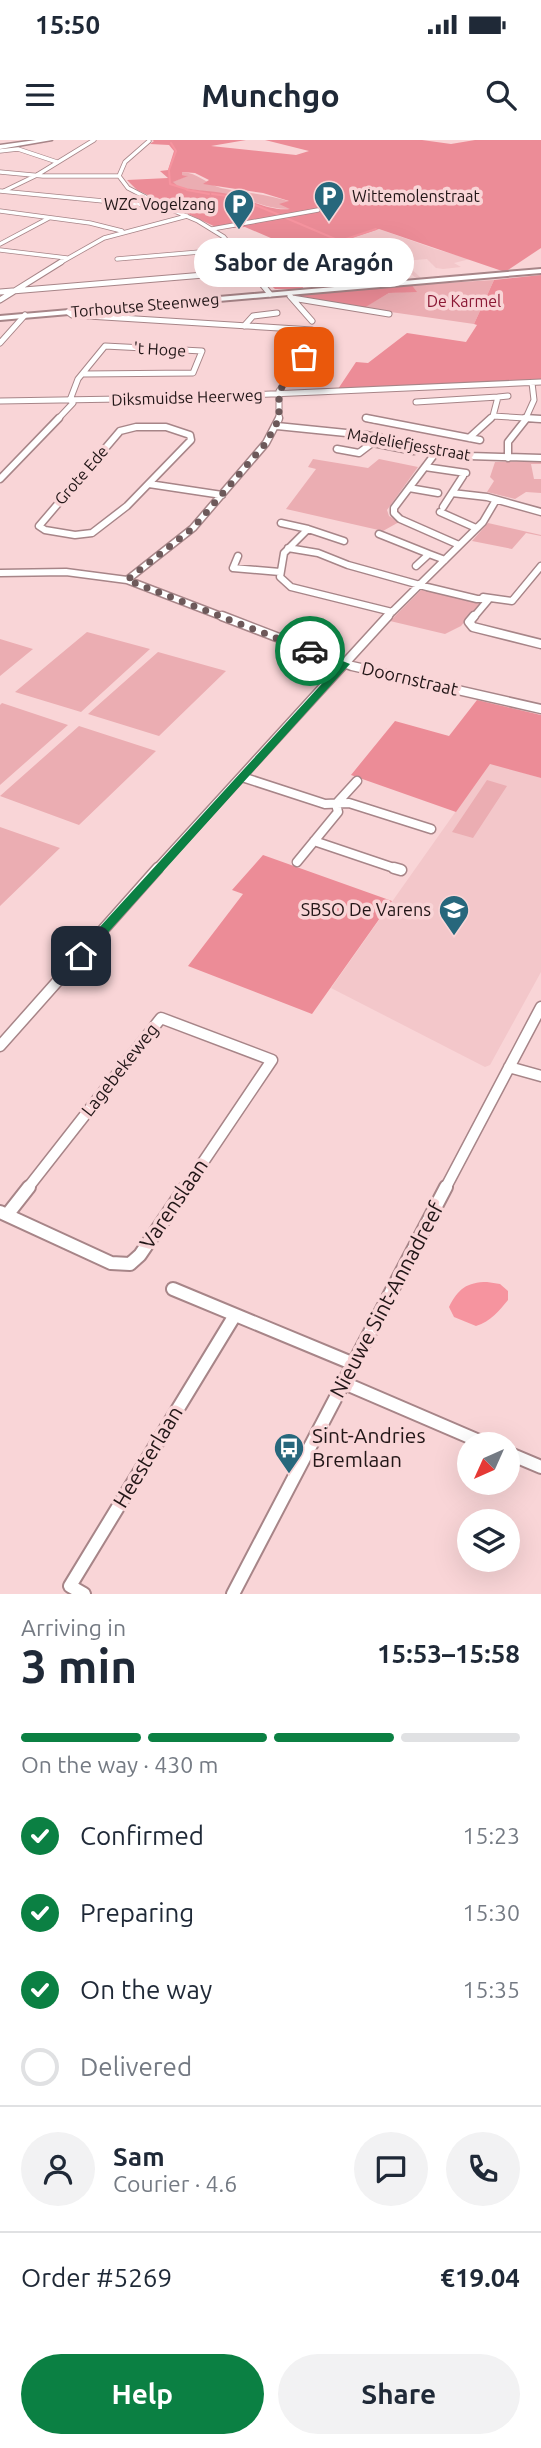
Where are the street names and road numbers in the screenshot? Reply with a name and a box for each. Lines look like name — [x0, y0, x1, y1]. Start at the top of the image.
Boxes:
street label: Torhoutse Steenweg — [70, 290, 220, 320]
street label: 't Hoge — [133, 339, 187, 359]
street label: Diksmuidse Heerweg — [111, 385, 263, 409]
street label: Madeliefjesstraat — [346, 424, 473, 464]
street label: Grote Ede — [51, 442, 111, 508]
street label: Doornstraat — [360, 657, 460, 699]
street label: Lagebekeweg — [77, 1019, 162, 1120]
street label: Varenslaan — [134, 1154, 212, 1253]
street label: Nieuwe Sint-Annadreef — [324, 1197, 448, 1401]
street label: Heesterlaan — [108, 1402, 187, 1511]

